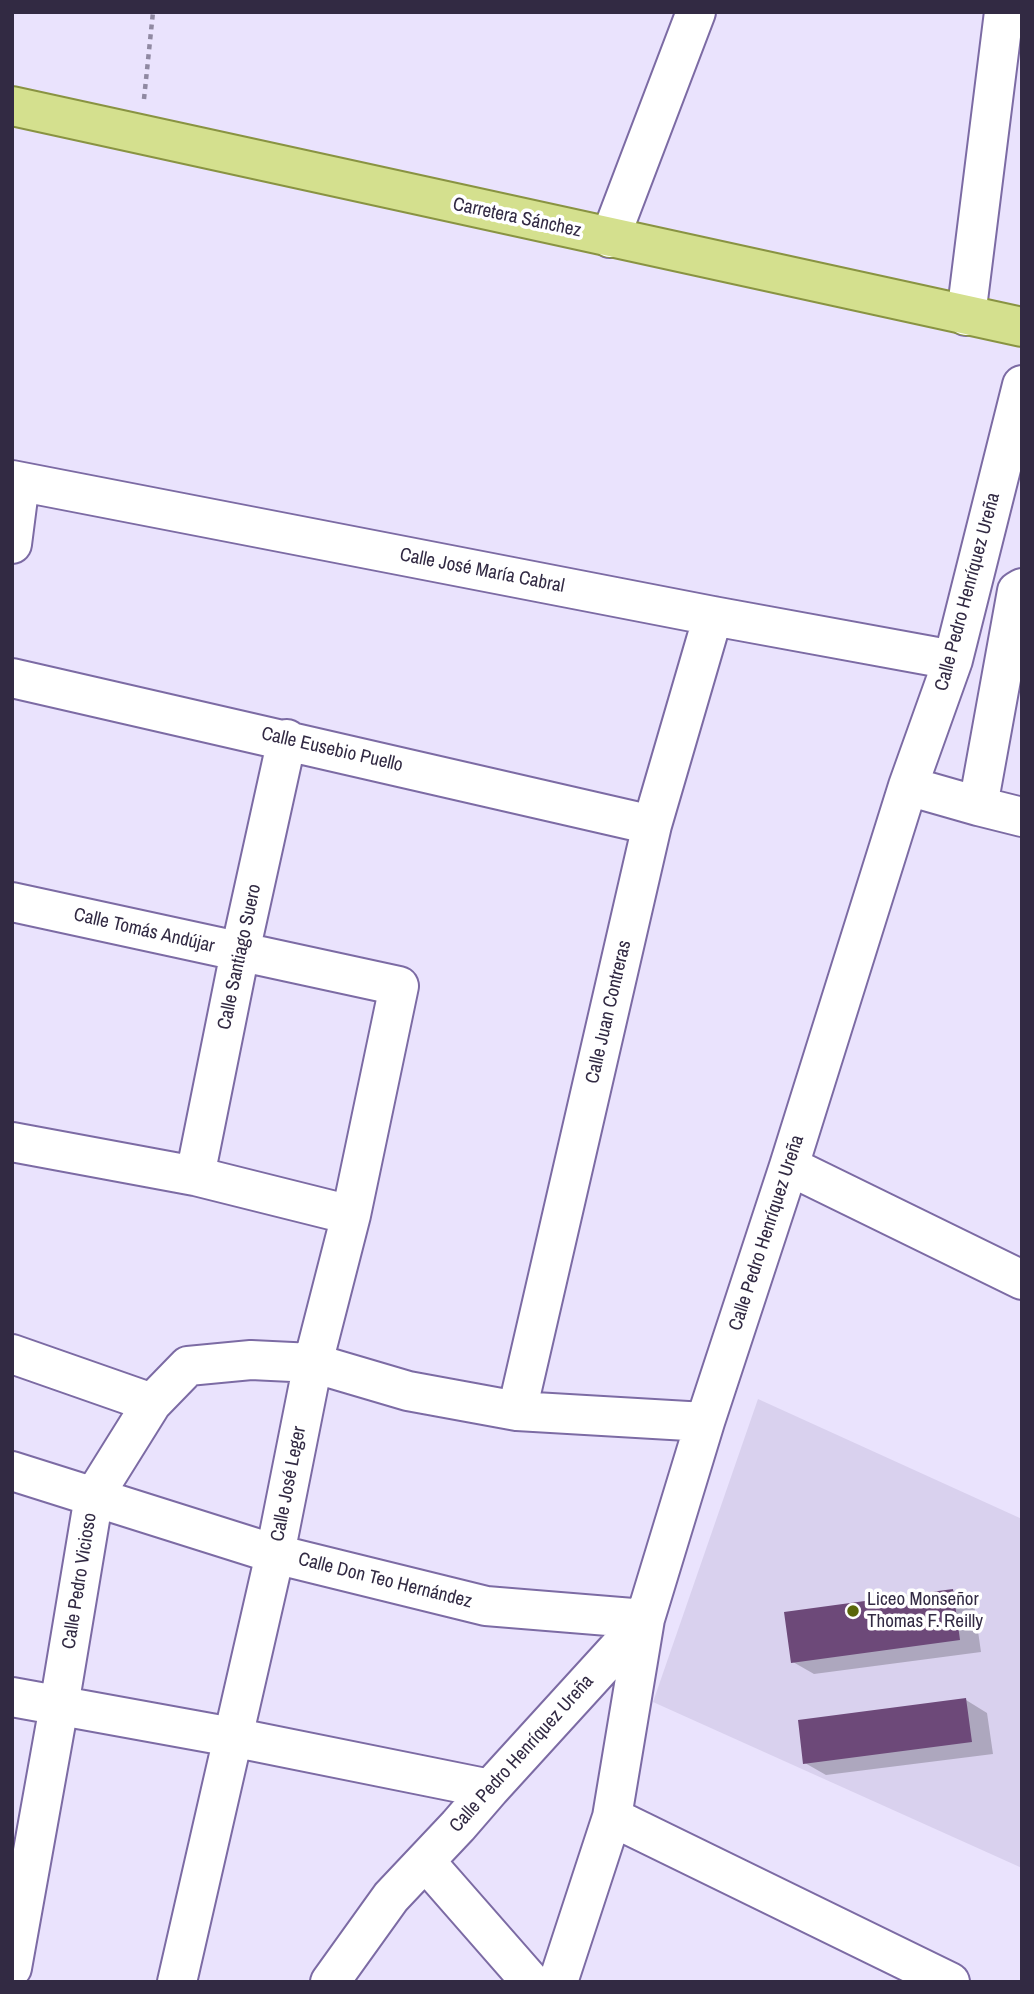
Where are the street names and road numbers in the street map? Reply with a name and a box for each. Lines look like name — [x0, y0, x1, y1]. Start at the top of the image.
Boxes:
street label: Carretera Sánchez — [451, 193, 583, 243]
street label: Calle Pedro Henríquez Ureña — [931, 490, 1005, 694]
street label: Calle José María Cabral — [398, 544, 566, 598]
street label: Calle Eusebio Puello — [259, 723, 405, 777]
street label: Calle Santiago Suero — [213, 882, 267, 1032]
street label: Calle Tomás Andújar — [71, 904, 217, 958]
street label: Calle Juan Contreras — [581, 938, 637, 1086]
street label: Calle Pedro Henríquez Ureña — [725, 1132, 809, 1334]
street label: Calle José Leger — [267, 1424, 311, 1544]
street label: Calle Pedro Vicioso — [58, 1511, 102, 1651]
street label: Calle Don Teo Hernández — [296, 1548, 474, 1614]
street label: Calle Pedro Henríquez Ureña — [445, 1670, 599, 1838]

